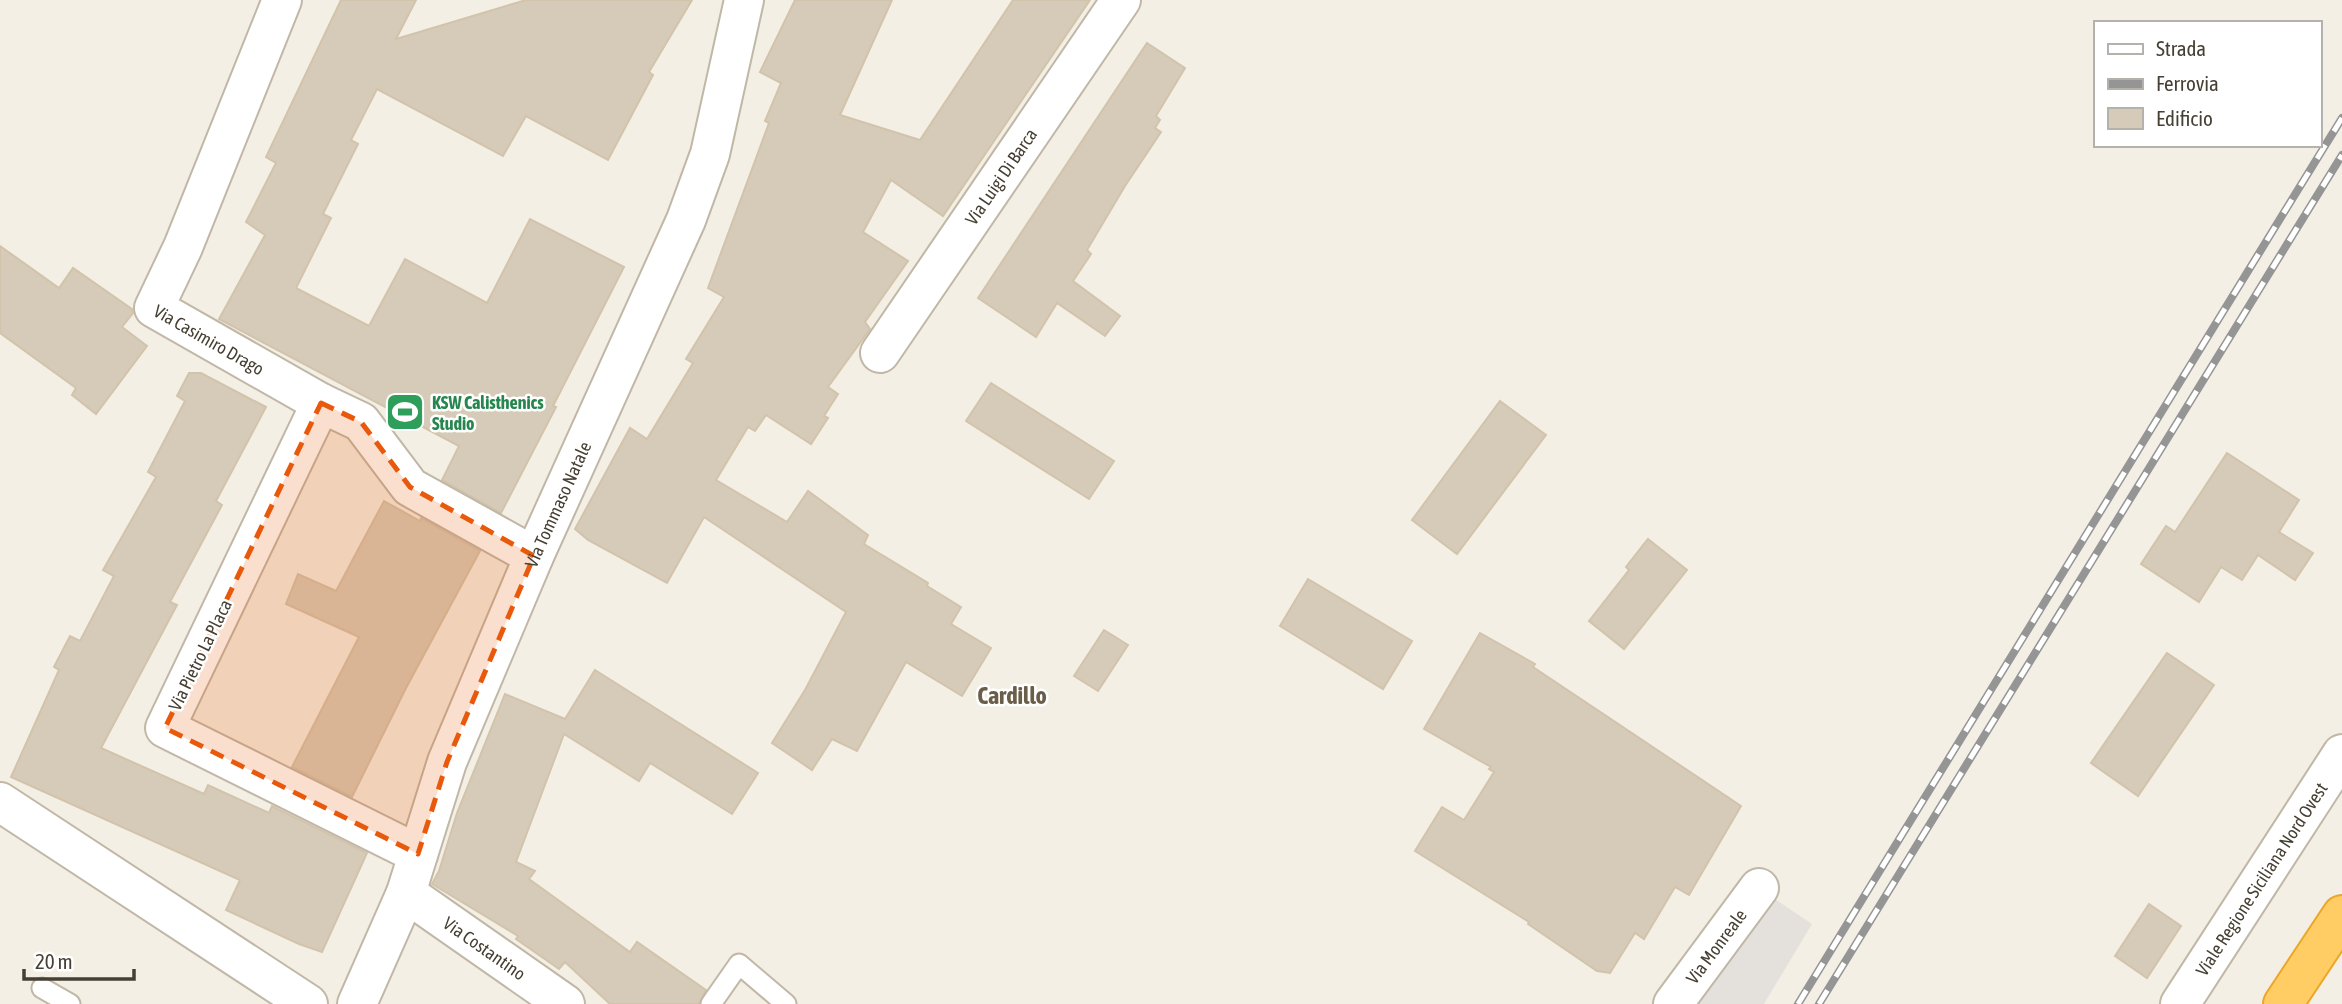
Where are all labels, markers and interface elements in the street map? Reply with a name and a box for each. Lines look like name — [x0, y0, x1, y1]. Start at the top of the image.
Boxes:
legend — [2094, 21, 2321, 147]
text: Strada — [2156, 36, 2206, 60]
text: Ferrovia — [2156, 71, 2219, 95]
text: Edificio — [2156, 106, 2213, 130]
street label: Via Luigi Di Barca — [960, 124, 1041, 228]
street label: Via Casimiro Drago — [150, 300, 268, 379]
sports icon: KSW Calisthenics Studio — [384, 391, 426, 433]
place label: KSW Calisthenics Studio — [432, 392, 544, 434]
street label: Via Tommaso Natale — [520, 438, 595, 570]
street label: Via Pietro La Placa — [164, 596, 236, 714]
district label: Cardillo — [977, 682, 1047, 709]
street label: Viale Regione Siciliana Nord Ovest — [2191, 778, 2331, 979]
street label: Via Monreale — [1681, 905, 1750, 988]
street label: Via Costantino — [440, 912, 530, 984]
scale bar — [24, 937, 135, 981]
text: 20 m — [35, 949, 73, 973]

